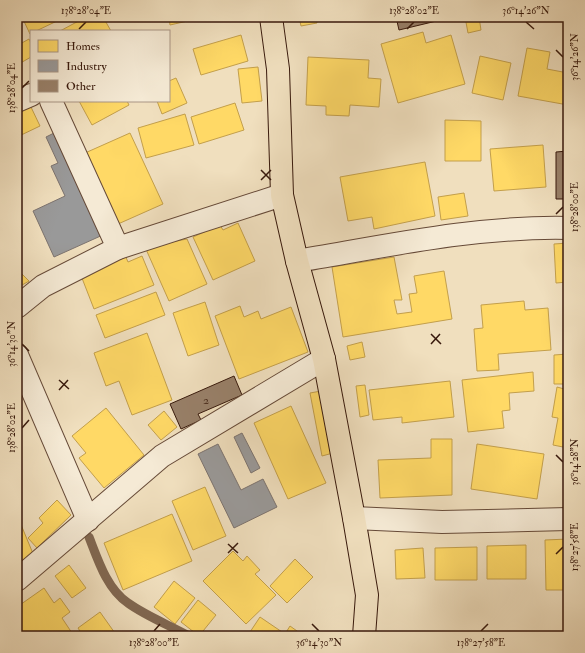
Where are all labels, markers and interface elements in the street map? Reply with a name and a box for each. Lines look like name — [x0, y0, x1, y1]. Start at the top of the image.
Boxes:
text: 138°28'04"E — [61, 5, 111, 17]
text: 138°28'02"E — [389, 5, 439, 17]
text: 36°14'26"N — [502, 5, 550, 17]
legend — [30, 30, 170, 102]
text: 36°14'26"N — [569, 33, 581, 81]
text: Homes — [66, 39, 100, 54]
text: Industry — [66, 59, 108, 74]
text: 138°28'04"E — [6, 63, 18, 113]
text: Other — [66, 79, 96, 94]
text: 138°28'00"E — [569, 182, 581, 232]
text: 36°14'30"N — [6, 321, 18, 367]
house number: 2 — [203, 393, 209, 408]
text: 138°28'02"E — [6, 403, 18, 453]
text: 36°14'28"N — [569, 438, 581, 486]
text: 138°27'58"E — [569, 523, 581, 571]
text: 138°28'00"E — [129, 637, 179, 649]
text: 36°14'30"N — [296, 637, 342, 649]
text: 138°27'58"E — [457, 637, 505, 649]

